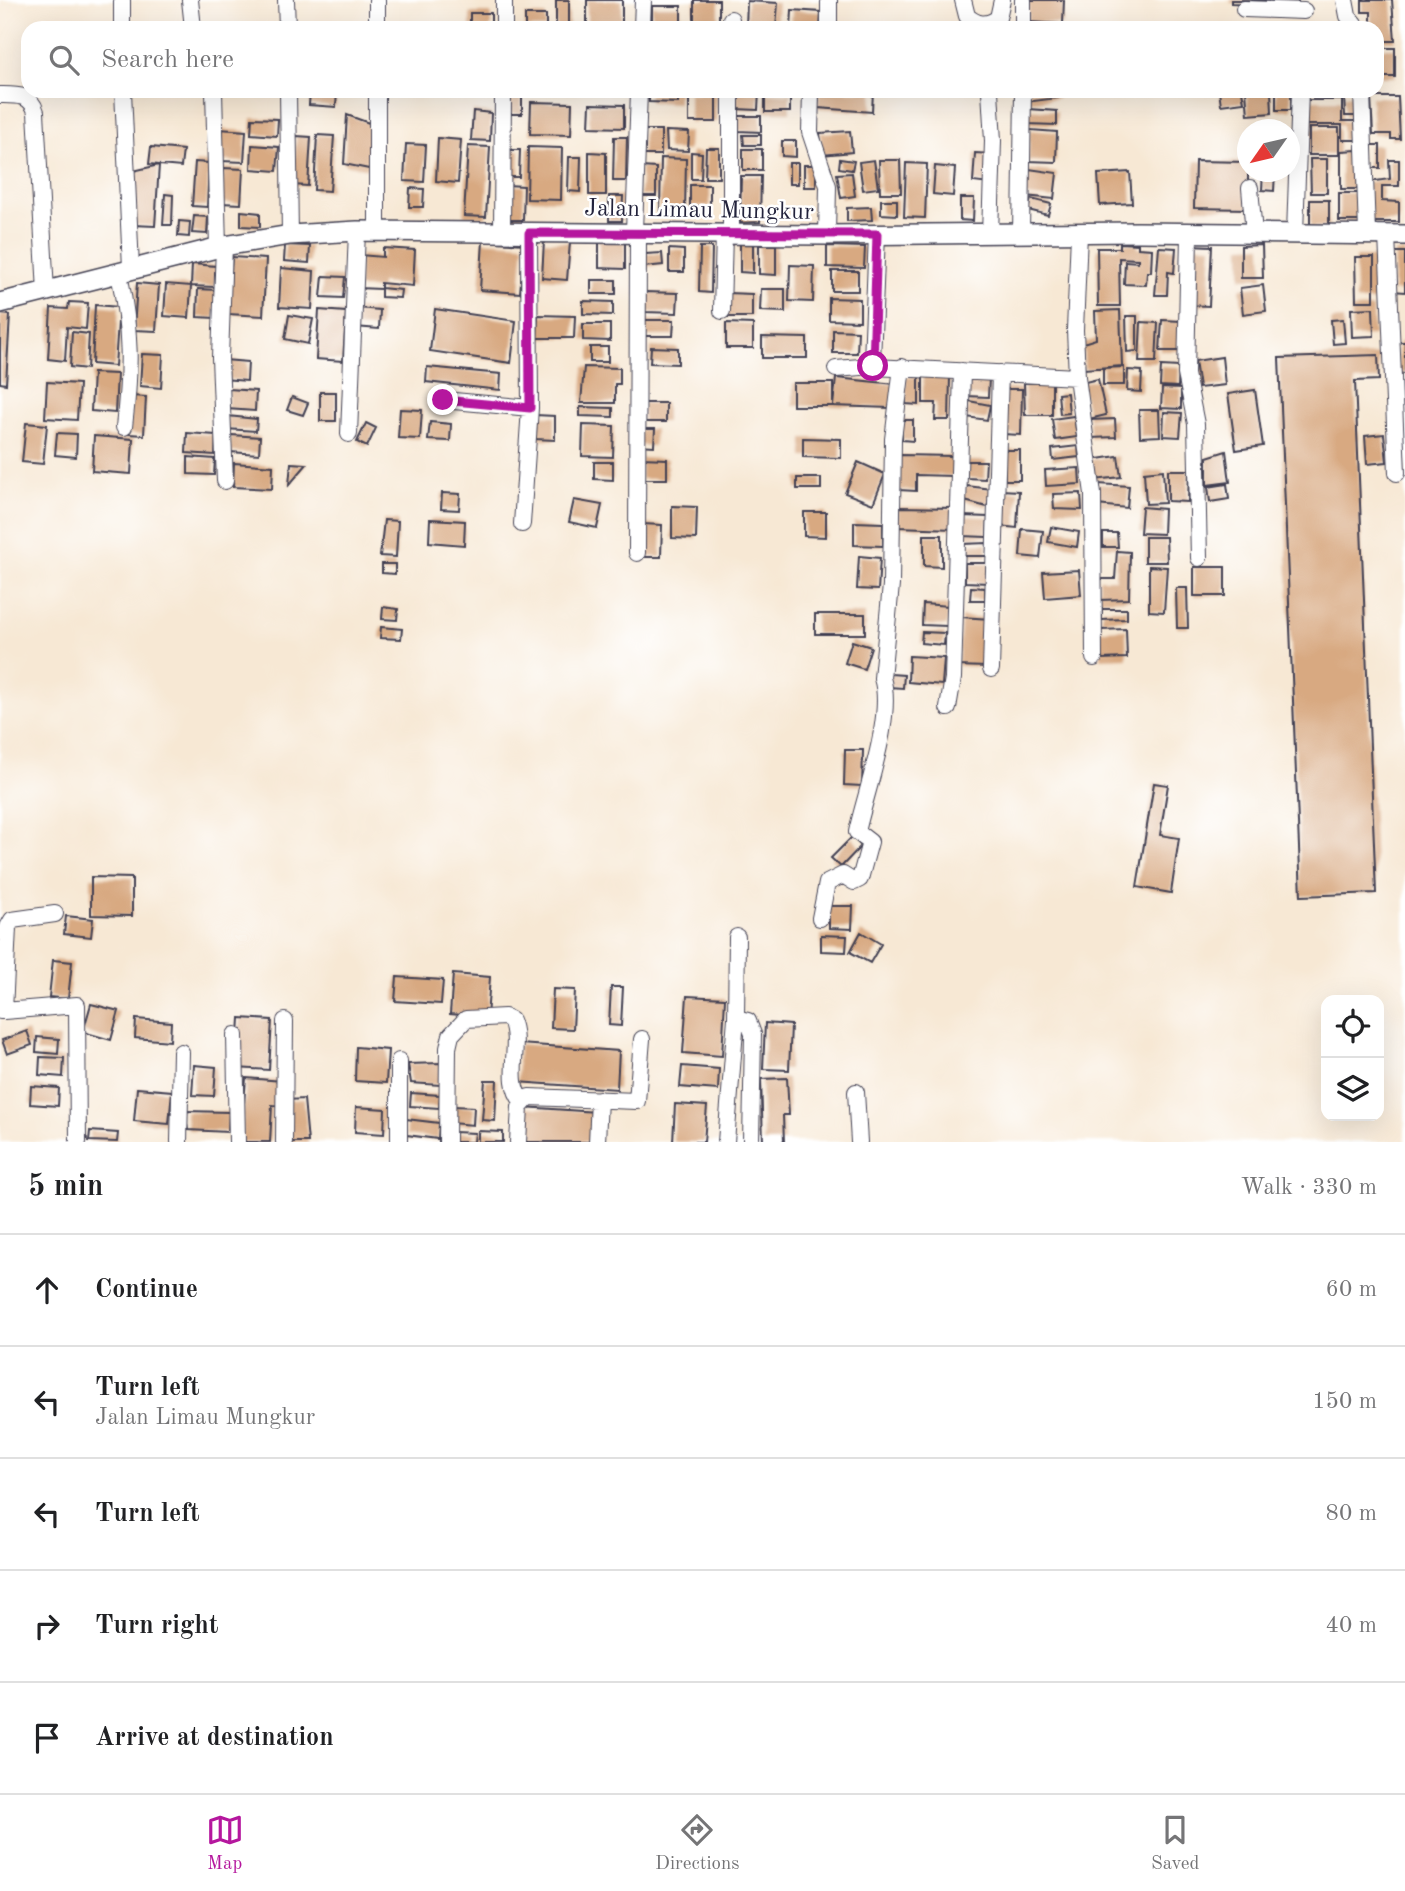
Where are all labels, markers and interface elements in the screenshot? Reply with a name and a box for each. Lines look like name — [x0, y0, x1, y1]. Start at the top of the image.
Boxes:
search box — [21, 21, 1384, 98]
icon: search — [45, 41, 83, 79]
text: Search here — [101, 47, 234, 73]
north arrow — [1237, 119, 1300, 182]
street label: Jalan Limau Mungkur — [584, 197, 814, 225]
route start — [857, 350, 888, 381]
route end — [427, 384, 458, 415]
map controls — [1321, 995, 1384, 1121]
button: locate — [1321, 995, 1384, 1058]
button: layers — [1321, 1058, 1384, 1121]
text: 5 min — [28, 1172, 103, 1202]
text: Walk · 330 m — [1241, 1176, 1377, 1199]
icon: ahead — [28, 1271, 66, 1309]
text: Continue — [95, 1277, 198, 1303]
text: 60 m — [1326, 1278, 1377, 1301]
text: Turn left — [95, 1375, 200, 1401]
icon: left — [28, 1383, 66, 1421]
text: 150 m — [1312, 1390, 1377, 1413]
text: Jalan Limau Mungkur — [95, 1406, 315, 1429]
icon: left — [28, 1495, 66, 1533]
text: Turn left — [95, 1501, 200, 1527]
text: 80 m — [1326, 1502, 1377, 1525]
icon: right — [28, 1607, 66, 1645]
text: Turn right — [95, 1613, 218, 1639]
text: 40 m — [1326, 1614, 1377, 1637]
icon: arrive — [28, 1719, 66, 1757]
text: Arrive at destination — [95, 1725, 334, 1751]
tab: Map — [206, 1811, 244, 1876]
tab: Directions — [655, 1811, 740, 1876]
tab: Saved — [1151, 1811, 1199, 1876]

